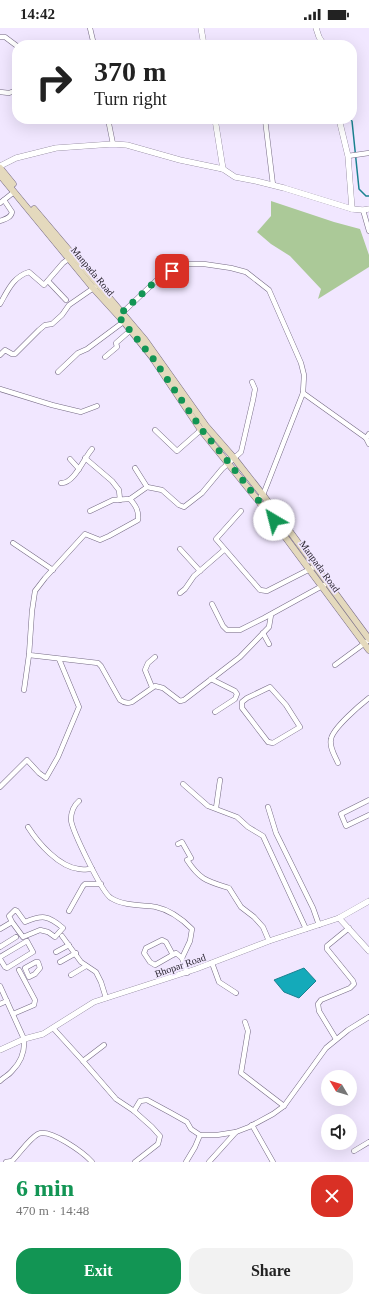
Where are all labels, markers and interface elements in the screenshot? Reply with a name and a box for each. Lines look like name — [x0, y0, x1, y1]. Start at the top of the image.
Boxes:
text: 14:42 — [20, 6, 55, 22]
icon: right — [28, 56, 80, 108]
text: 370 m — [94, 56, 166, 87]
text: Turn right — [94, 89, 167, 109]
street label: Manpada Road — [69, 244, 116, 298]
pin — [155, 254, 189, 288]
icon: arrive — [161, 260, 183, 282]
position arrow — [253, 499, 295, 541]
street label: Manpada Road — [297, 538, 342, 594]
street label: Bhopar Road — [153, 952, 207, 979]
north arrow — [321, 1070, 357, 1106]
map controls — [321, 1070, 357, 1150]
button: sound — [321, 1114, 357, 1150]
text: 6 min — [16, 1175, 74, 1201]
button: close — [311, 1175, 353, 1217]
text: 470 m · 14:48 — [16, 1203, 89, 1218]
button: Exit — [16, 1248, 181, 1294]
button: Share — [189, 1248, 353, 1294]

